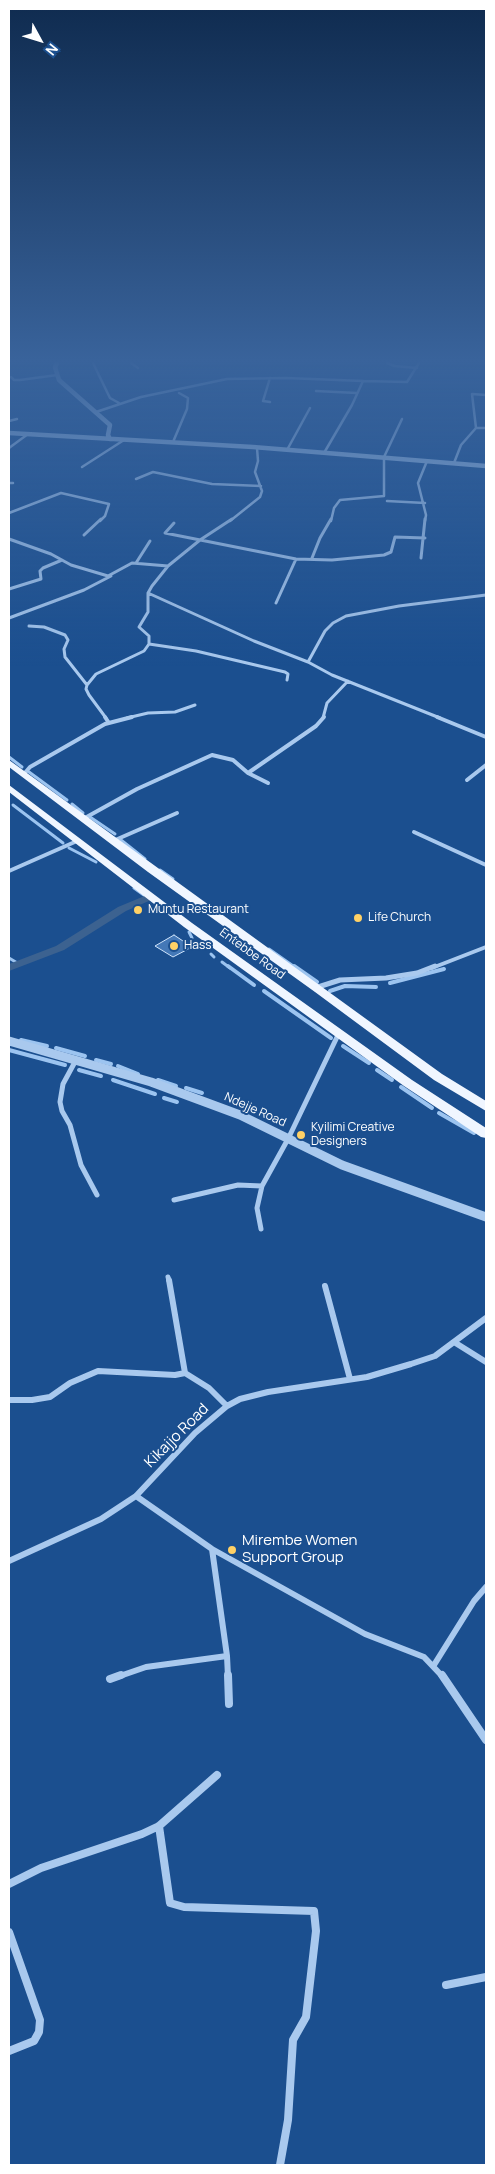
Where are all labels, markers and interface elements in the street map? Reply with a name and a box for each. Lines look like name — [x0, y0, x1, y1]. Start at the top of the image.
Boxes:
north arrow — [15, 15, 65, 65]
text: N — [41, 40, 63, 60]
place label: Muntu Restaurant — [148, 903, 249, 917]
marker: Muntu Restaurant — [132, 904, 144, 916]
place label: Life Church — [368, 911, 431, 925]
marker: Life Church — [352, 912, 364, 924]
street label: Entebbe Road — [216, 925, 288, 983]
place label: Hass — [184, 939, 211, 953]
marker: Hass — [168, 940, 180, 952]
street label: Ndejje Road — [222, 1090, 288, 1130]
place label: Kyilimi Creative Designers — [311, 1121, 395, 1149]
marker: Kyilimi Creative Designers — [295, 1129, 307, 1141]
street label: Kikajjo Road — [141, 1400, 213, 1472]
place label: Mirembe Women Support Group — [242, 1532, 357, 1567]
marker: Mirembe Women Support Group — [226, 1544, 238, 1556]

